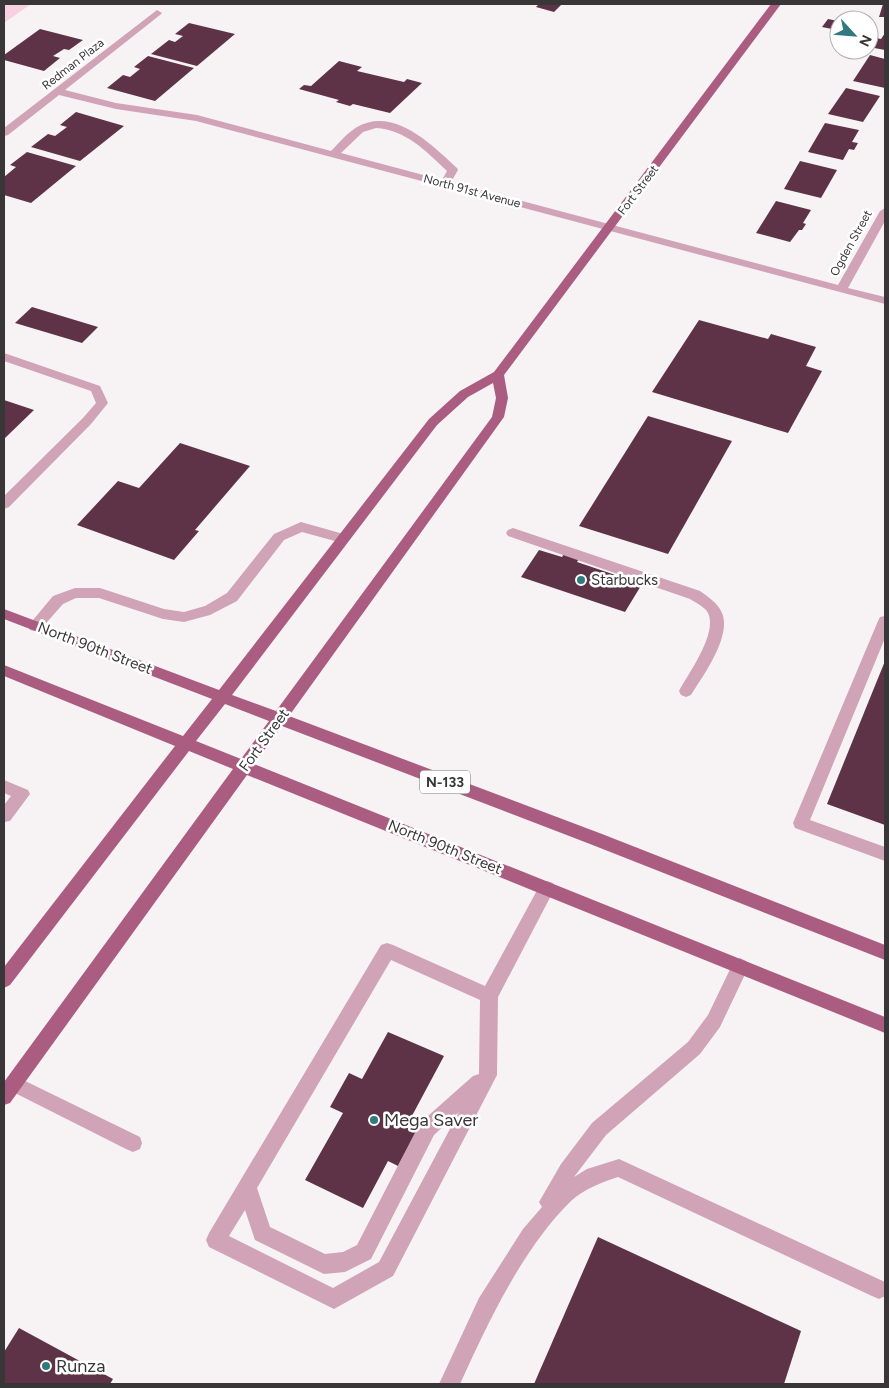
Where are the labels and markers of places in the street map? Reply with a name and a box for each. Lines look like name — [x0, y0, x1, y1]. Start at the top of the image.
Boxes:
place label: Starbucks — [591, 571, 658, 589]
marker: Starbucks — [575, 574, 587, 586]
place label: Mega Saver — [384, 1109, 478, 1131]
marker: Mega Saver — [368, 1114, 380, 1126]
place label: Runza — [56, 1355, 105, 1377]
marker: Runza — [40, 1360, 52, 1372]

